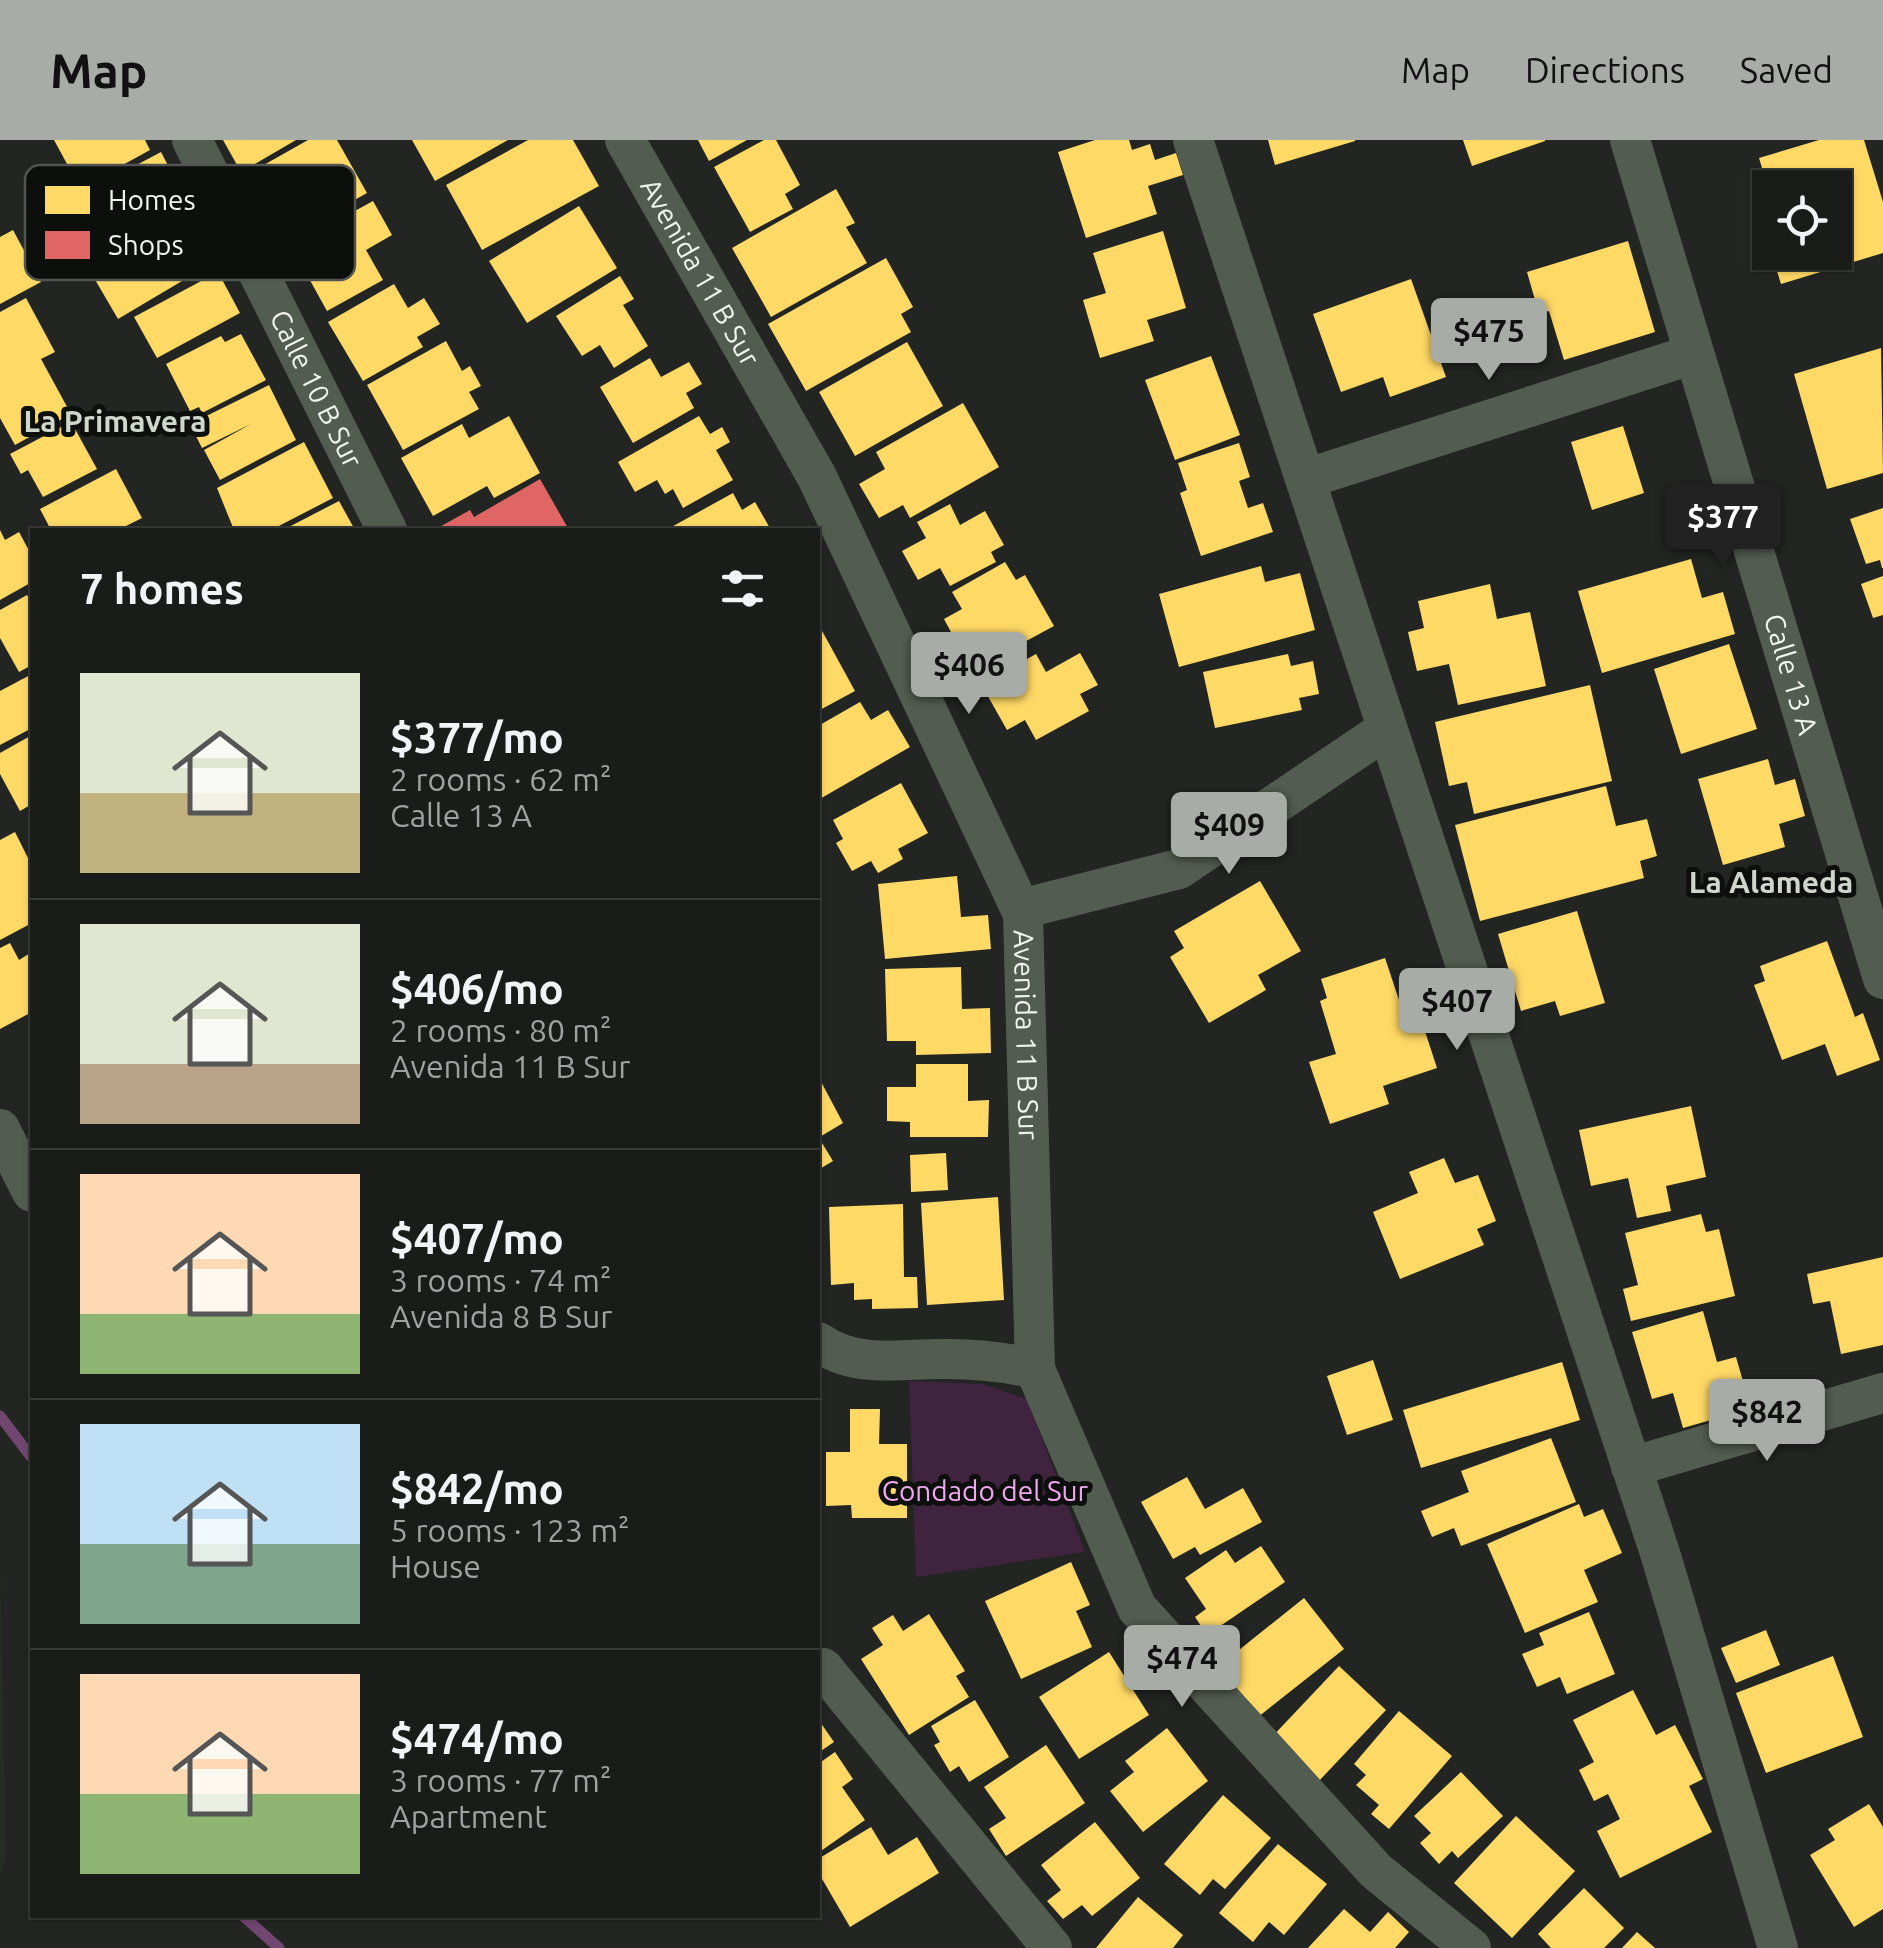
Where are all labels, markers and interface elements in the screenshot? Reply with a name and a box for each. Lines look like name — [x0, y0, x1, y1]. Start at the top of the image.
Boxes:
text: Map — [50, 43, 148, 97]
text: Map — [1401, 50, 1470, 90]
text: Directions — [1525, 50, 1685, 90]
text: Saved — [1740, 50, 1833, 90]
legend — [25, 165, 355, 280]
map controls — [1752, 170, 1852, 270]
button: locate — [1752, 170, 1852, 270]
street label: Avenida 11 B Sur — [635, 173, 766, 371]
text: Homes — [108, 184, 196, 215]
text: Shops — [108, 229, 184, 260]
pin: $475 — [1430, 298, 1548, 383]
street label: Calle 10 B Sur — [265, 305, 369, 472]
text: $475 — [1453, 312, 1525, 348]
district label: La Primavera — [23, 404, 207, 438]
pin: $377 — [1664, 484, 1782, 569]
text: $377 — [1687, 498, 1759, 534]
icon: filters — [715, 561, 770, 616]
text: 7 homes — [80, 565, 244, 612]
street label: Calle 13 A — [1759, 610, 1824, 738]
pin: $406 — [910, 632, 1028, 717]
text: $406 — [933, 646, 1005, 682]
icon: home — [160, 713, 280, 833]
text: $377/mo — [390, 714, 564, 761]
text: 2 rooms · 62 m² — [390, 761, 611, 797]
pin: $409 — [1170, 792, 1288, 877]
text: Calle 13 A — [390, 797, 532, 833]
text: $409 — [1193, 806, 1265, 842]
district label: La Alameda — [1689, 865, 1853, 899]
street label: Avenida 11 B Sur — [1008, 929, 1045, 1141]
icon: home — [160, 964, 280, 1084]
text: $406/mo — [390, 965, 564, 1012]
pin: $407 — [1398, 968, 1516, 1053]
text: $407 — [1421, 982, 1493, 1018]
text: 2 rooms · 80 m² — [390, 1012, 611, 1048]
text: Avenida 11 B Sur — [390, 1048, 630, 1084]
icon: home — [160, 1214, 280, 1334]
text: $407/mo — [390, 1215, 564, 1262]
text: 3 rooms · 74 m² — [390, 1262, 611, 1298]
text: Avenida 8 B Sur — [390, 1298, 612, 1334]
pin: $842 — [1708, 1379, 1826, 1464]
text: $842 — [1731, 1393, 1803, 1429]
icon: home — [160, 1464, 280, 1584]
text: $842/mo — [390, 1465, 564, 1512]
park label: Condado del Sur — [882, 1475, 1089, 1506]
text: 5 rooms · 123 m² — [390, 1512, 630, 1548]
text: House — [390, 1548, 481, 1584]
pin: $474 — [1123, 1625, 1241, 1710]
text: $474 — [1146, 1639, 1218, 1675]
icon: home — [160, 1714, 280, 1834]
text: $474/mo — [390, 1715, 564, 1762]
text: 3 rooms · 77 m² — [390, 1762, 611, 1798]
text: Apartment — [390, 1798, 547, 1834]

